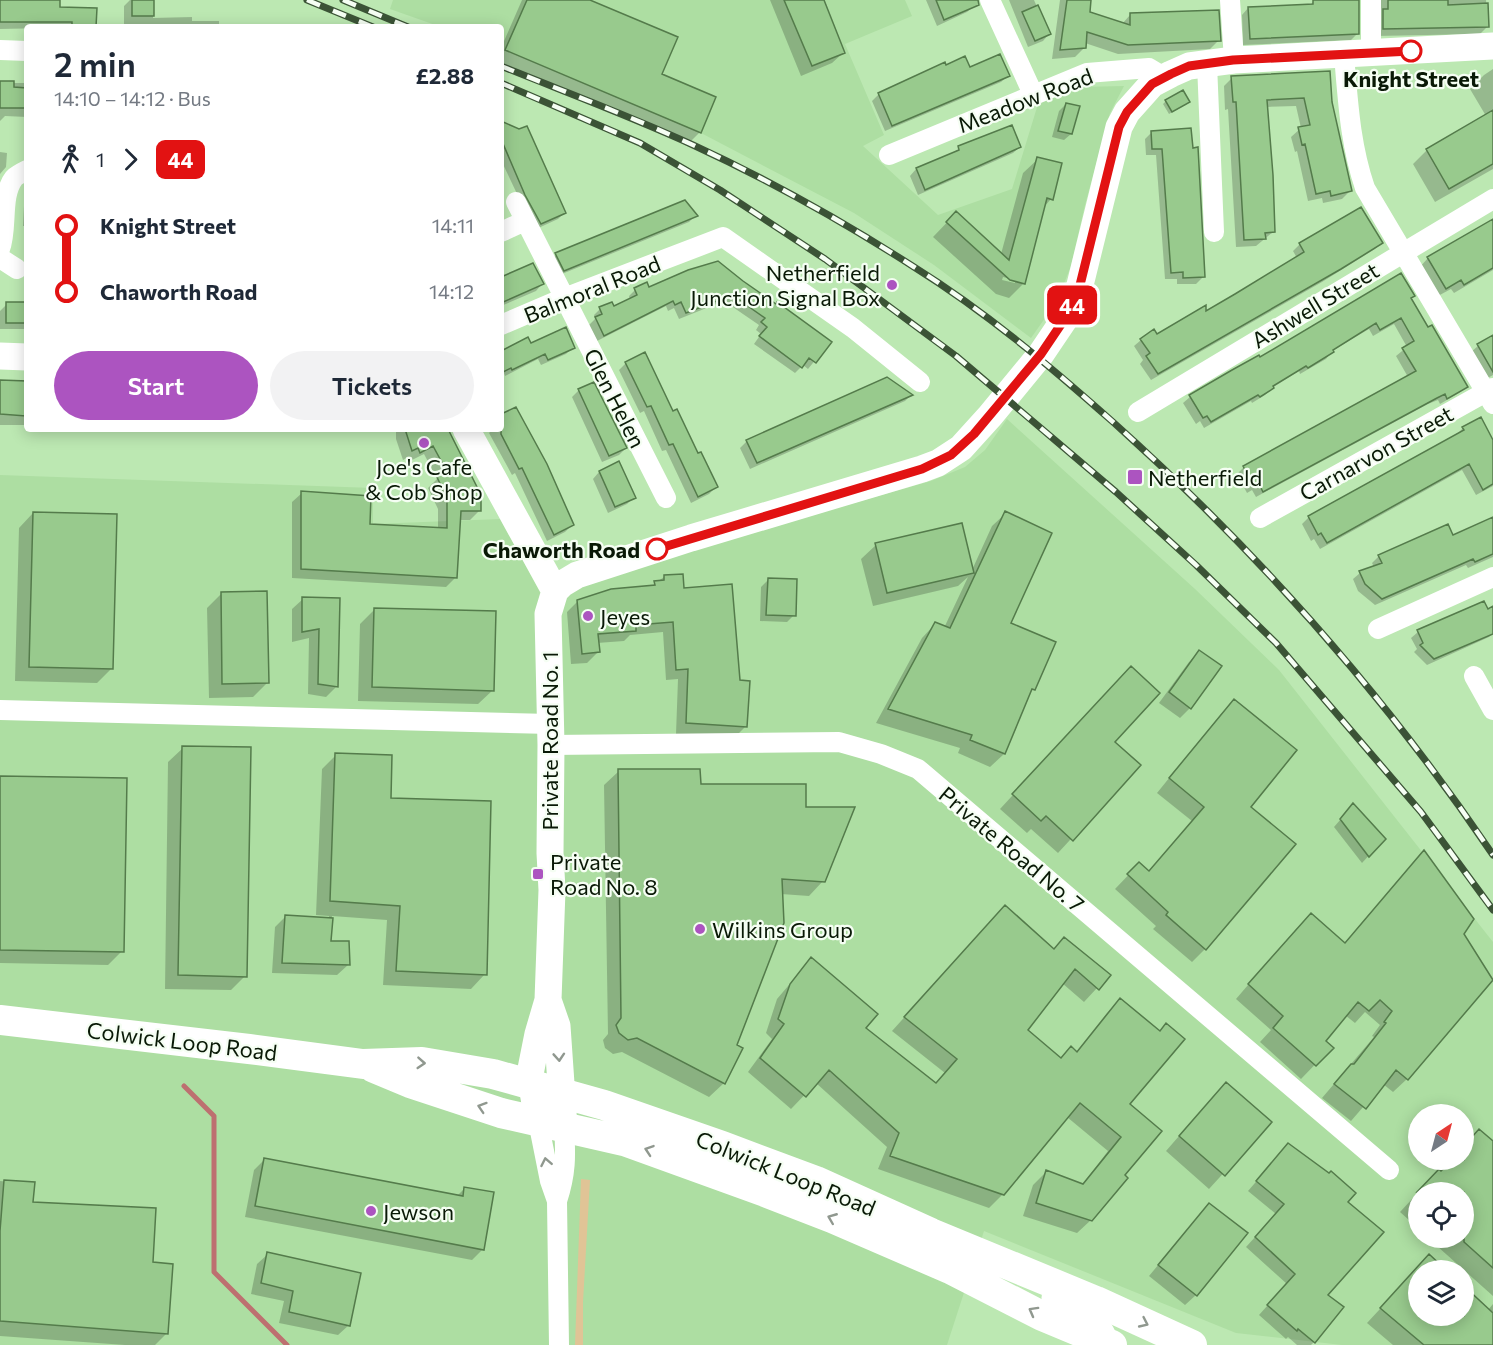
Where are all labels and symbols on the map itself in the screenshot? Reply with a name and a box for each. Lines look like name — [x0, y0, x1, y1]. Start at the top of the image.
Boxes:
marker: Knight Street — [1400, 40, 1422, 62]
street label: Meadow Road — [954, 62, 1096, 138]
place label: Knight Street — [1343, 65, 1479, 92]
street label: Balmoral Road — [520, 249, 664, 329]
street label: Ashwell Street — [1246, 256, 1384, 354]
place label: Netherfield Junction Signal Box — [690, 259, 880, 311]
marker: Netherfield Junction Signal Box — [885, 278, 899, 292]
line badge: 44 — [1045, 286, 1099, 324]
street label: Glen Helen — [578, 344, 652, 452]
street label: Carnarvon Street — [1295, 400, 1457, 506]
marker: Joe's Cafe & Cob Shop — [417, 436, 431, 450]
place label: Joe's Cafe & Cob Shop — [365, 453, 483, 505]
place label: Netherfield — [1148, 464, 1262, 491]
marker: Netherfield — [1126, 468, 1144, 486]
place label: Chaworth Road — [483, 536, 640, 563]
marker: Chaworth Road — [646, 538, 668, 560]
place label: Jeyes — [600, 603, 650, 630]
marker: Jeyes — [581, 609, 595, 623]
street label: Private Road No. 1 — [536, 651, 563, 831]
street label: Private Road No. 7 — [934, 780, 1090, 918]
place label: Private Road No. 8 — [550, 848, 658, 900]
marker: Private Road No. 8 — [531, 867, 545, 881]
place label: Wilkins Group — [712, 916, 853, 943]
marker: Wilkins Group — [693, 922, 707, 936]
street label: Colwick Loop Road — [85, 1016, 279, 1066]
one-way arrow — [552, 1053, 565, 1062]
one-way arrow — [417, 1056, 426, 1069]
one-way arrow — [477, 1101, 487, 1114]
north arrow — [1408, 1104, 1474, 1170]
street label: Colwick Loop Road — [692, 1125, 880, 1221]
one-way arrow — [644, 1144, 655, 1157]
one-way arrow — [540, 1157, 553, 1167]
place label: Jewson — [383, 1198, 454, 1225]
marker: Jewson — [364, 1204, 378, 1218]
one-way arrow — [827, 1213, 838, 1225]
one-way arrow — [1029, 1306, 1039, 1318]
one-way arrow — [1137, 1316, 1148, 1328]

